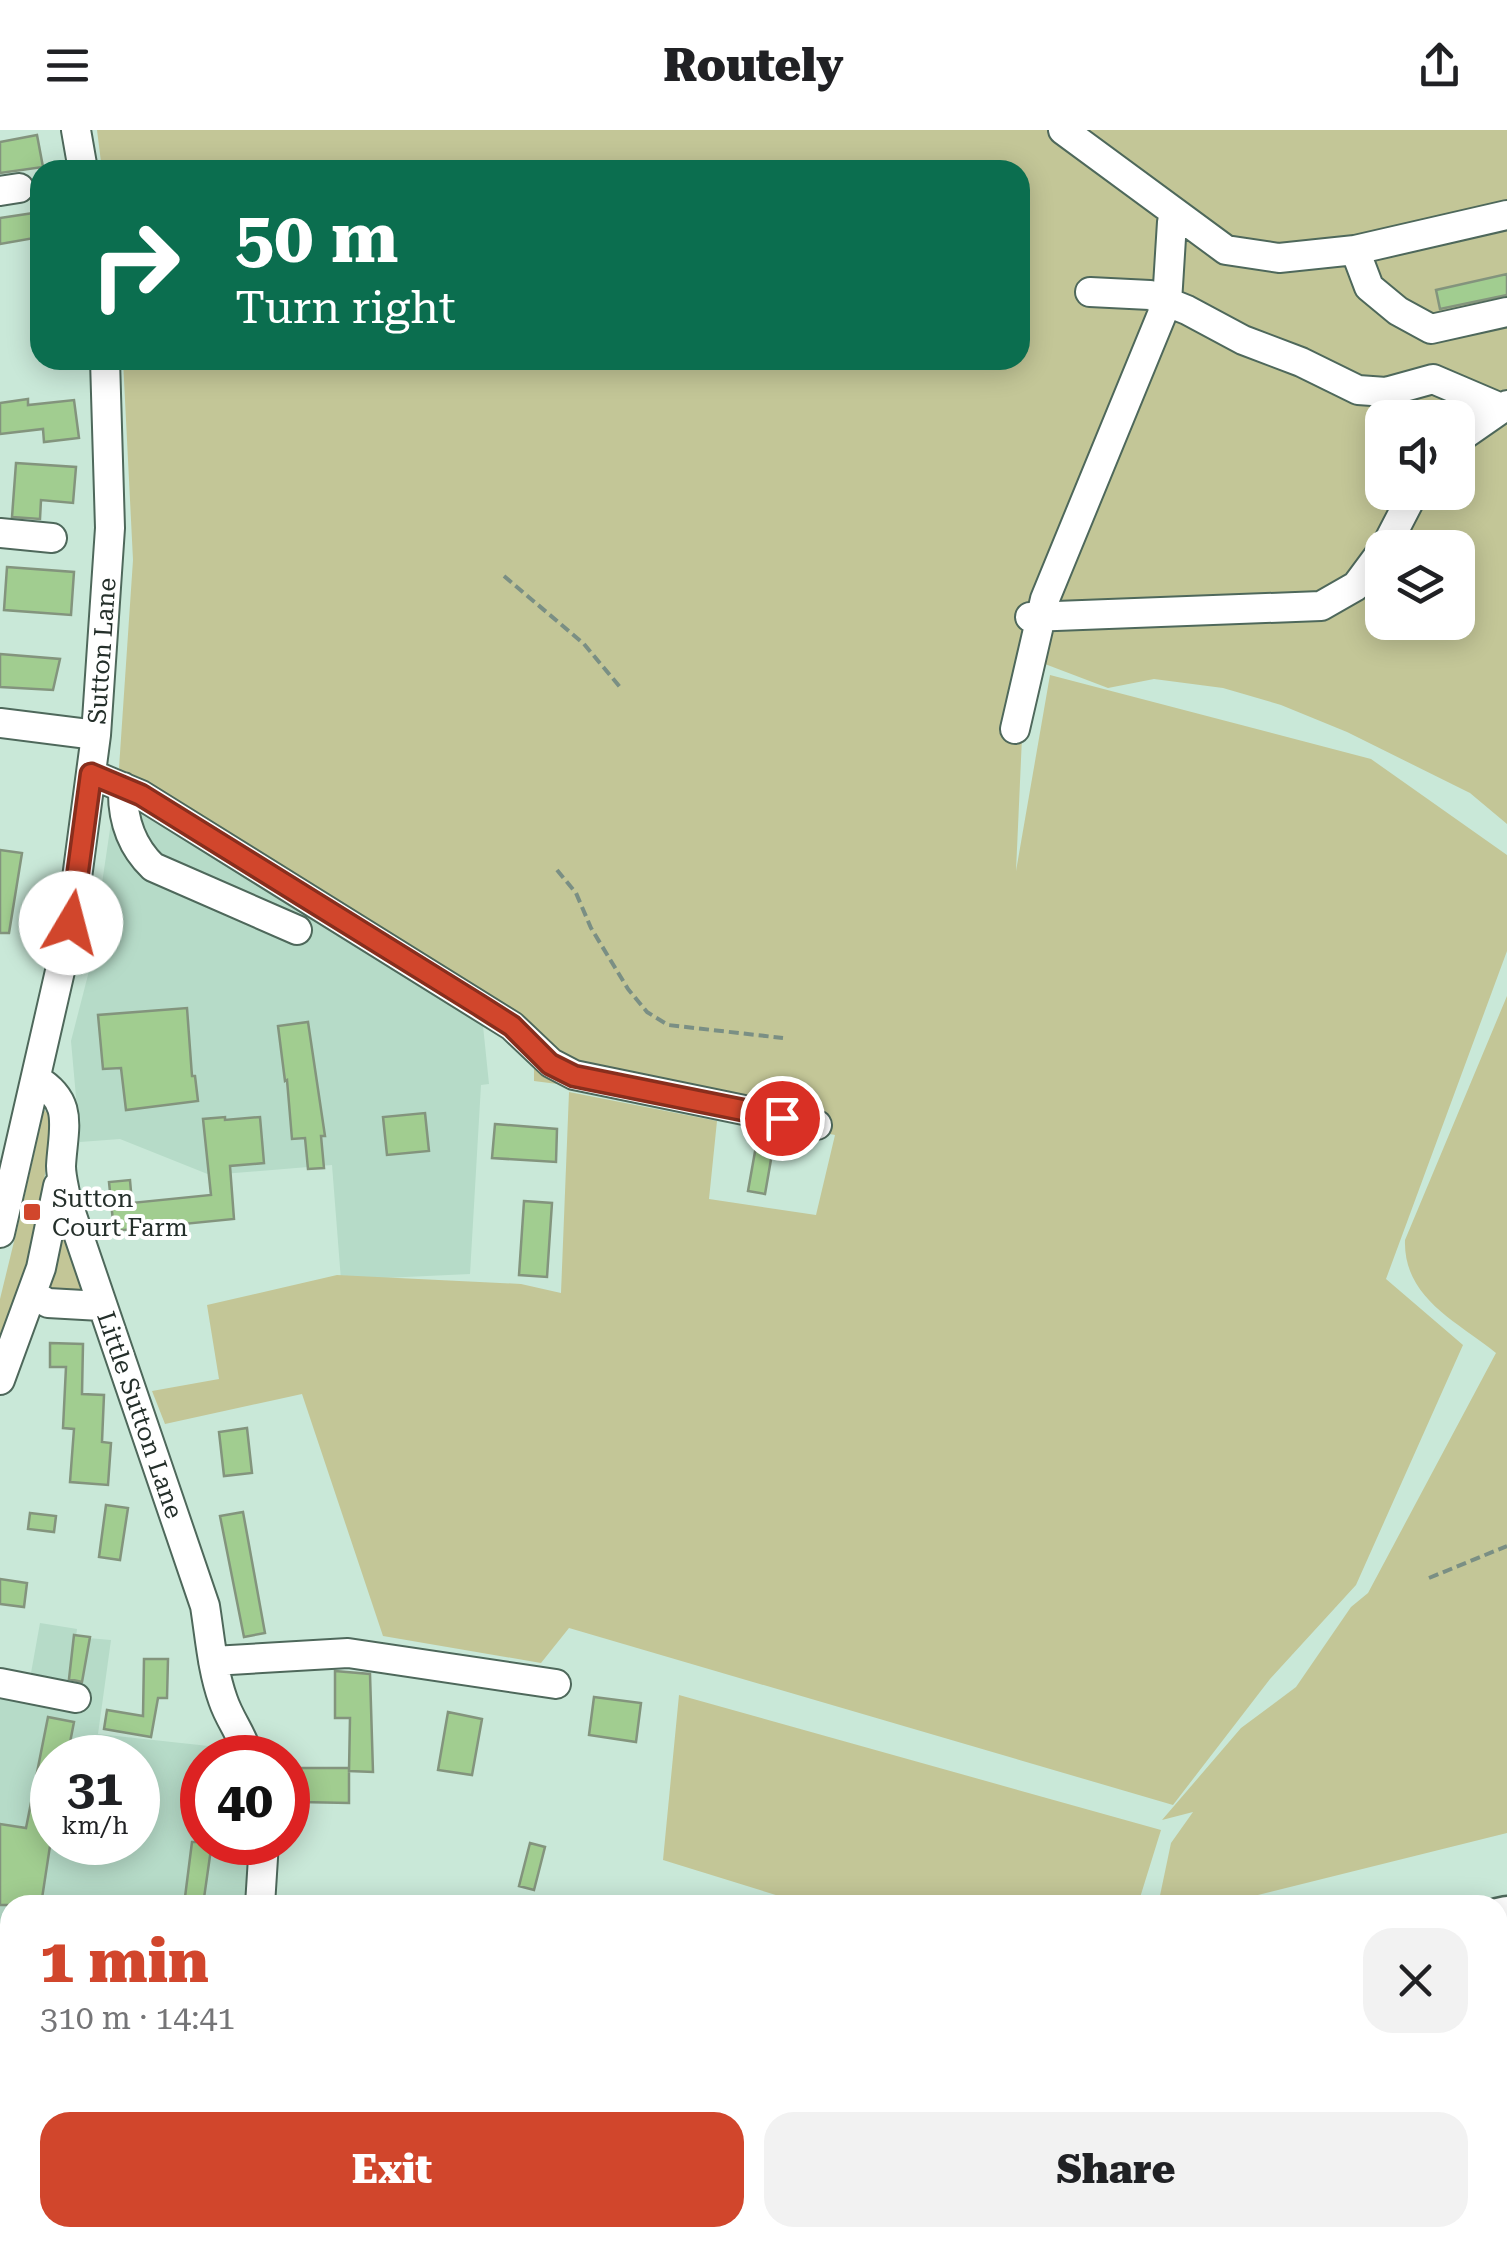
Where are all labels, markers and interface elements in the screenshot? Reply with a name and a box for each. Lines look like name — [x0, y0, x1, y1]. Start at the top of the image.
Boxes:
icon: menu — [40, 38, 95, 93]
icon: share — [1412, 38, 1467, 93]
text: Routely — [663, 39, 844, 92]
text: 50 m — [235, 197, 399, 279]
icon: right — [70, 200, 200, 330]
text: Turn right — [235, 281, 456, 334]
map controls — [1365, 400, 1475, 640]
button: sound — [1365, 400, 1475, 510]
button: layers — [1365, 530, 1475, 640]
street label: Sutton Lane — [82, 577, 122, 725]
position arrow — [19, 871, 123, 975]
pin — [740, 1076, 825, 1161]
icon: arrive — [755, 1091, 810, 1146]
place label: Sutton Court Farm — [52, 1184, 188, 1242]
marker: Sutton Court Farm — [21, 1201, 43, 1223]
street label: Little Sutton Lane — [91, 1308, 189, 1522]
speed limit sign: 40 — [180, 1735, 310, 1865]
text: 31 — [67, 1759, 123, 1817]
text: km/h — [62, 1811, 128, 1840]
text: 1 min — [40, 1926, 209, 1997]
button: close — [1363, 1928, 1468, 2033]
text: 310 m · 14:41 — [40, 1999, 235, 2037]
button: Exit — [40, 2112, 744, 2227]
button: Share — [764, 2112, 1468, 2227]

